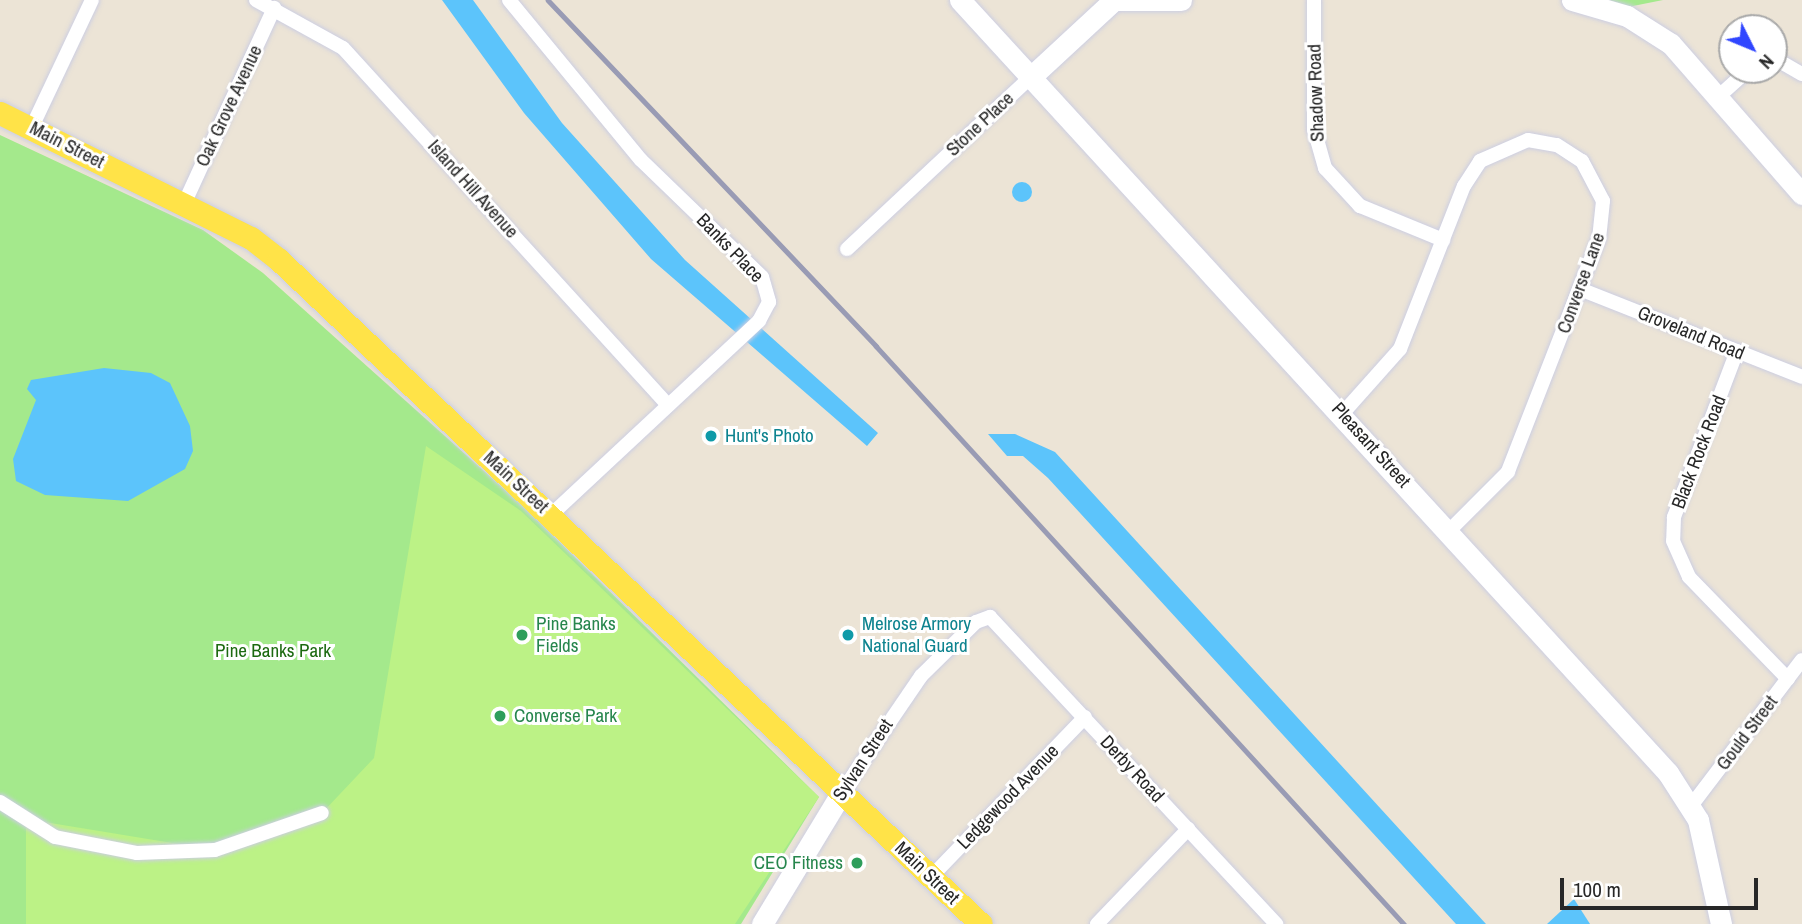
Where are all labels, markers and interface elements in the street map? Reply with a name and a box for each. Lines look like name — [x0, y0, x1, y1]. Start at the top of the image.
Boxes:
north arrow — [1718, 14, 1788, 84]
street label: Oak Grove Avenue — [191, 41, 267, 171]
street label: Shadow Road — [1303, 44, 1329, 142]
text: N — [1754, 49, 1780, 75]
street label: Stone Place — [942, 87, 1018, 161]
street label: Main Street — [26, 117, 108, 173]
street label: Island Hill Avenue — [423, 135, 523, 243]
street label: Banks Place — [692, 209, 768, 287]
street label: Converse Lane — [1552, 229, 1610, 337]
street label: Groveland Road — [1634, 301, 1748, 365]
street label: Black Rock Road — [1667, 392, 1731, 512]
street label: Pleasant Street — [1327, 398, 1415, 492]
place label: Hunt's Photo — [725, 425, 814, 447]
marker: Hunt's Photo — [703, 428, 719, 444]
street label: Main Street — [479, 446, 553, 518]
place label: Pine Banks Fields — [536, 613, 616, 657]
place label: Melrose Armory National Guard — [862, 613, 972, 657]
marker: Pine Banks Fields — [514, 627, 530, 643]
marker: Melrose Armory National Guard — [840, 627, 856, 643]
park label: Pine Banks Park — [215, 640, 331, 662]
street label: Gould Street — [1712, 691, 1782, 775]
place label: Converse Park — [514, 705, 617, 727]
marker: Converse Park — [492, 708, 508, 724]
street label: Sylvan Street — [828, 715, 898, 805]
street label: Derby Road — [1095, 731, 1169, 807]
street label: Ledgewood Avenue — [952, 740, 1064, 854]
street label: Main Street — [890, 837, 964, 909]
place label: CEO Fitness — [754, 852, 843, 874]
marker: CEO Fitness — [849, 855, 865, 871]
scale bar — [1564, 864, 1762, 908]
text: 100 m — [1573, 875, 1621, 904]

